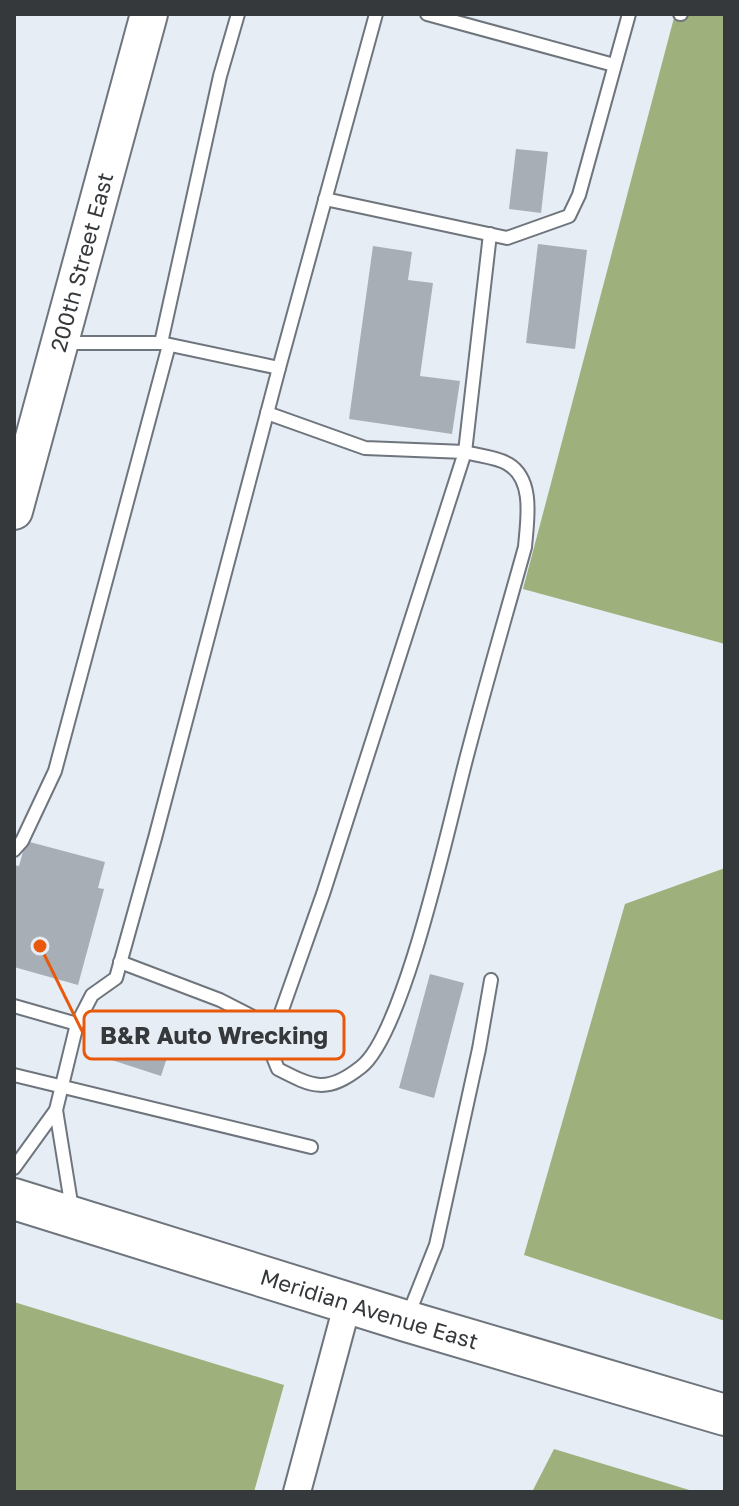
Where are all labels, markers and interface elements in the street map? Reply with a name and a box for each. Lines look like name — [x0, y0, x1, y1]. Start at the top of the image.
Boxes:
street label: 200th Street East — [44, 169, 118, 355]
callout: B&R Auto Wrecking — [84, 1011, 344, 1059]
text: B&R Auto Wrecking — [100, 1020, 328, 1049]
street label: Meridian Avenue East — [257, 1263, 482, 1355]

